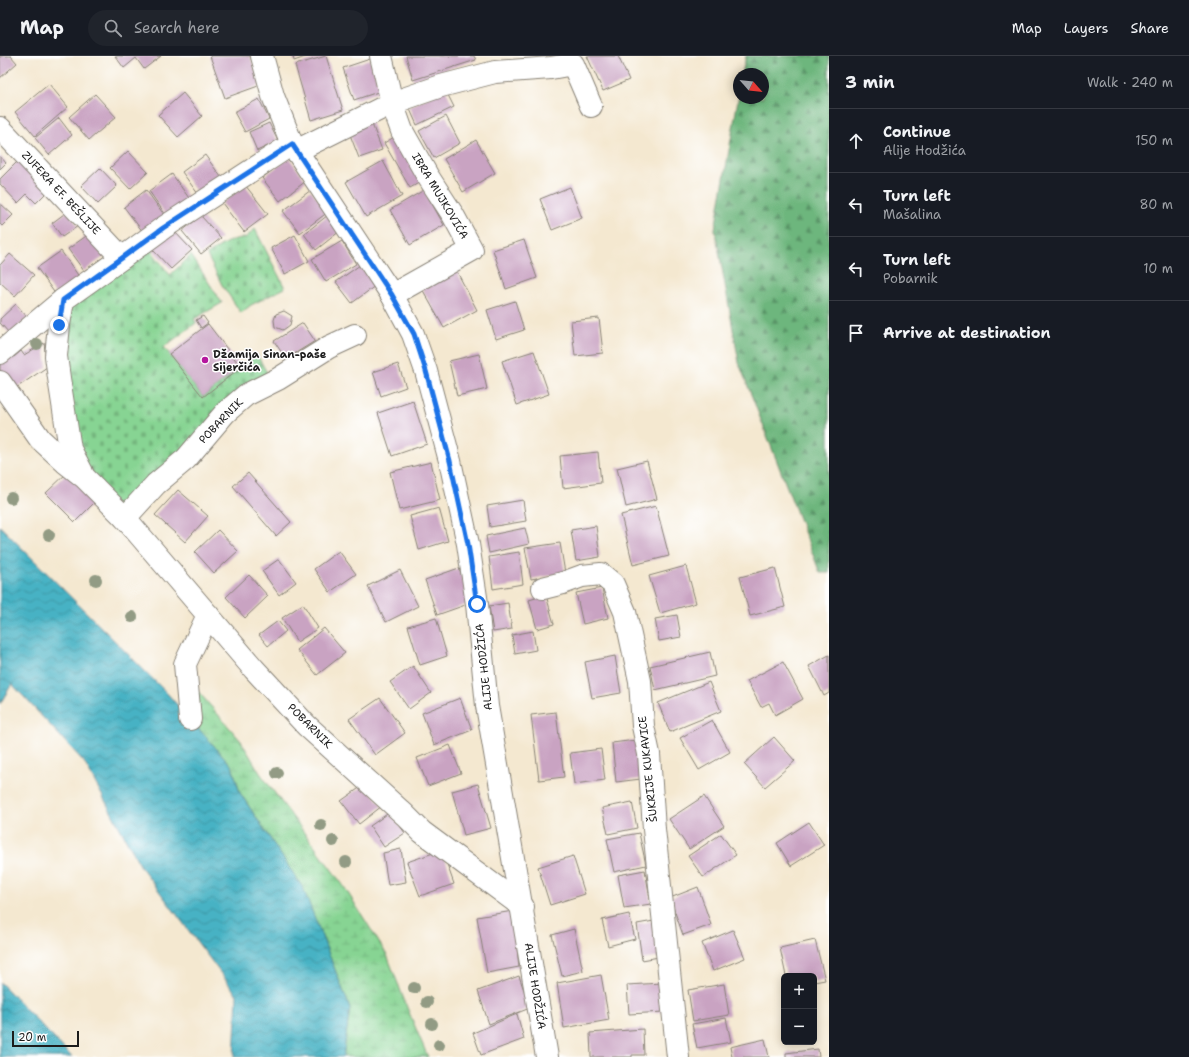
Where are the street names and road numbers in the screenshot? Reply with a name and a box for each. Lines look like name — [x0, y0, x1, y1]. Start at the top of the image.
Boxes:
street label: ZUFERA EF. BEŠLIJE — [18, 147, 105, 238]
street label: IBRA MUJKOVIĆA — [408, 149, 473, 242]
street label: POBARNIK — [195, 395, 247, 447]
street label: ALIJE HODŽIĆA — [471, 623, 496, 711]
street label: POBARNIK — [284, 700, 336, 752]
street label: ŠUKRIJE KUKAVICE — [634, 715, 661, 823]
street label: ALIJE HODŽIĆA — [521, 942, 550, 1030]

